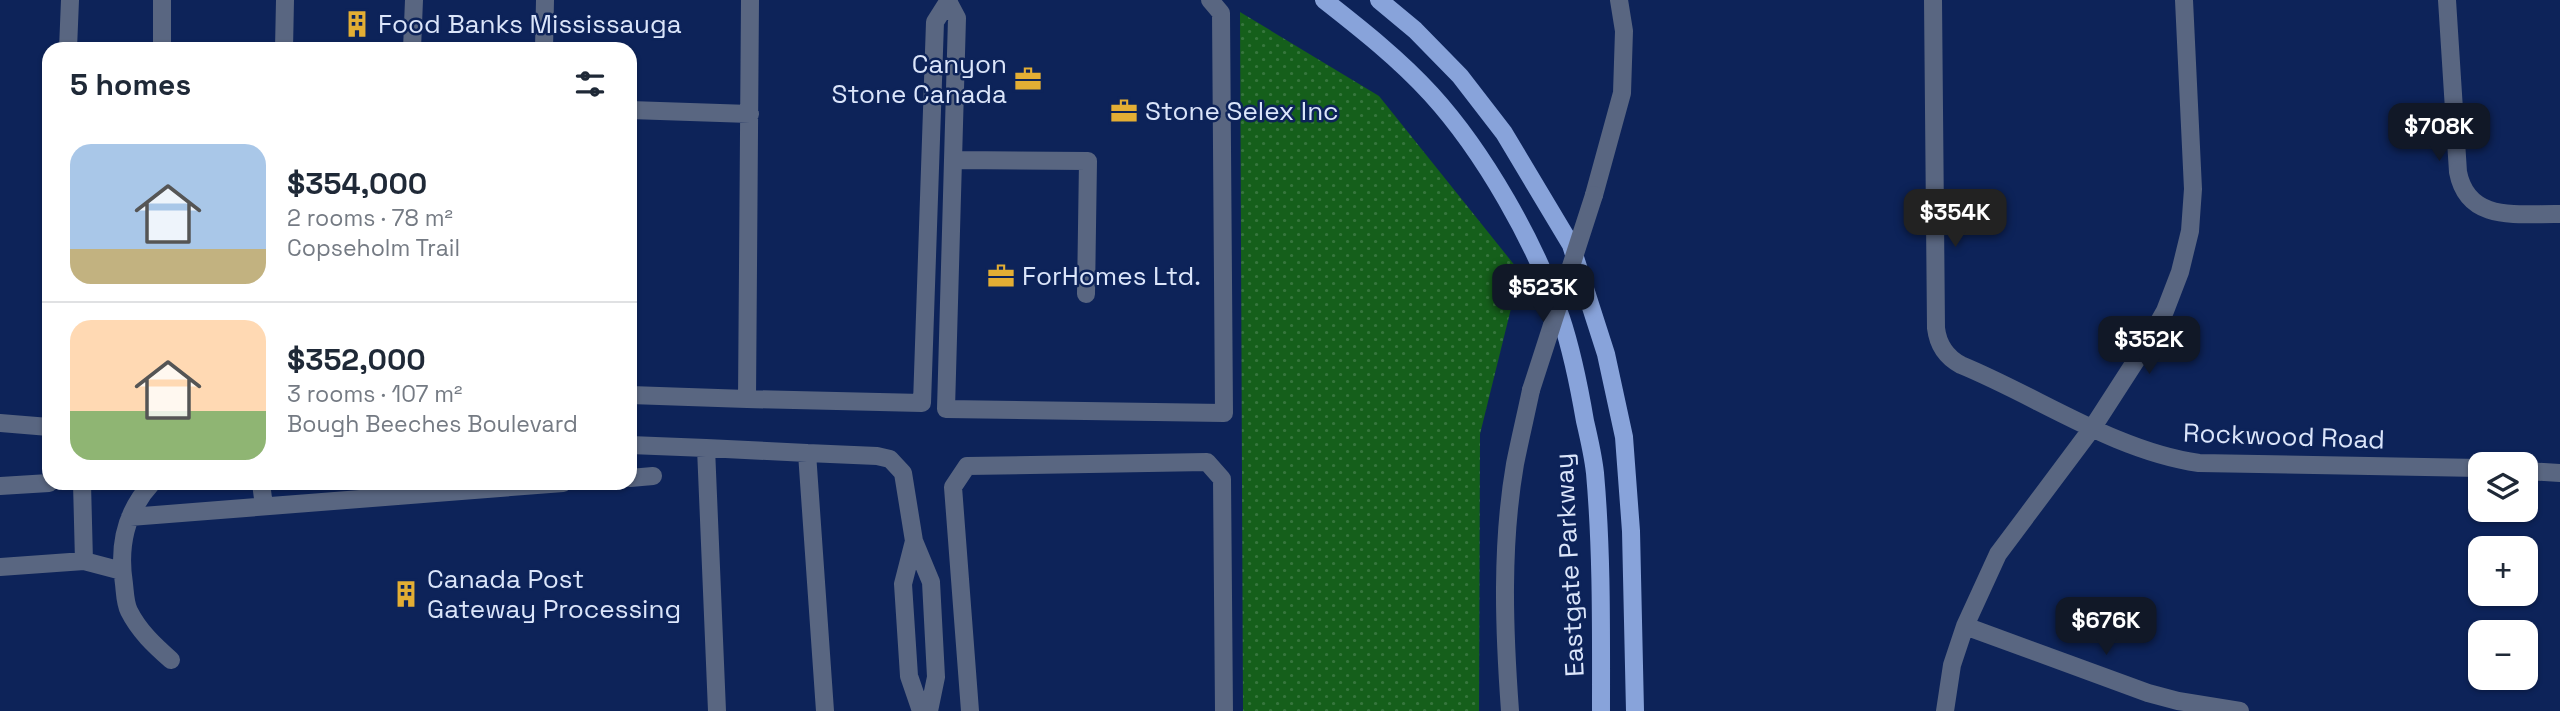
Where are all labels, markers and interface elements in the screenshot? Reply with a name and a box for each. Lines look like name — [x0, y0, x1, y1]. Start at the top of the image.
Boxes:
place label: Food Banks Mississauga — [378, 7, 682, 41]
building icon: Food Banks Mississauga — [342, 9, 372, 39]
place label: Canyon Stone Canada — [832, 47, 1007, 111]
office icon: Canyon Stone Canada — [1013, 64, 1043, 94]
text: 5 homes — [70, 65, 191, 104]
icon: filters — [571, 65, 609, 103]
place label: Stone Selex Inc — [1145, 94, 1339, 128]
office icon: Stone Selex Inc — [1109, 96, 1139, 126]
pin: $708K — [2390, 104, 2488, 163]
text: $708K — [2404, 111, 2474, 141]
text: $354,000 — [287, 164, 427, 203]
icon: home — [126, 172, 210, 256]
pin: $354K — [1906, 190, 2004, 249]
text: $354K — [1920, 197, 1990, 227]
text: 2 rooms · 78 m² — [287, 203, 453, 233]
text: Copseholm Trail — [287, 233, 460, 263]
place label: ForHomes Ltd. — [1022, 259, 1201, 293]
office icon: ForHomes Ltd. — [986, 261, 1016, 291]
pin: $523K — [1494, 264, 1592, 324]
text: $523K — [1508, 272, 1578, 302]
pin: $352K — [2100, 316, 2198, 376]
text: $352K — [2114, 324, 2184, 354]
text: $352,000 — [287, 340, 426, 379]
icon: home — [126, 348, 210, 432]
text: 3 rooms · 107 m² — [287, 379, 463, 409]
text: Bough Beeches Boulevard — [287, 409, 578, 439]
street label: Rockwood Road — [2182, 415, 2386, 457]
street label: Eastgate Parkway — [1546, 452, 1592, 678]
map controls — [2468, 452, 2538, 690]
button: layers — [2468, 452, 2538, 522]
button: + — [2468, 536, 2538, 606]
place label: Canada Post Gateway Processing — [427, 562, 681, 626]
building icon: Canada Post Gateway Processing — [391, 579, 421, 609]
pin: $676K — [2057, 598, 2155, 657]
text: $676K — [2071, 605, 2141, 635]
button: − — [2468, 620, 2538, 690]

